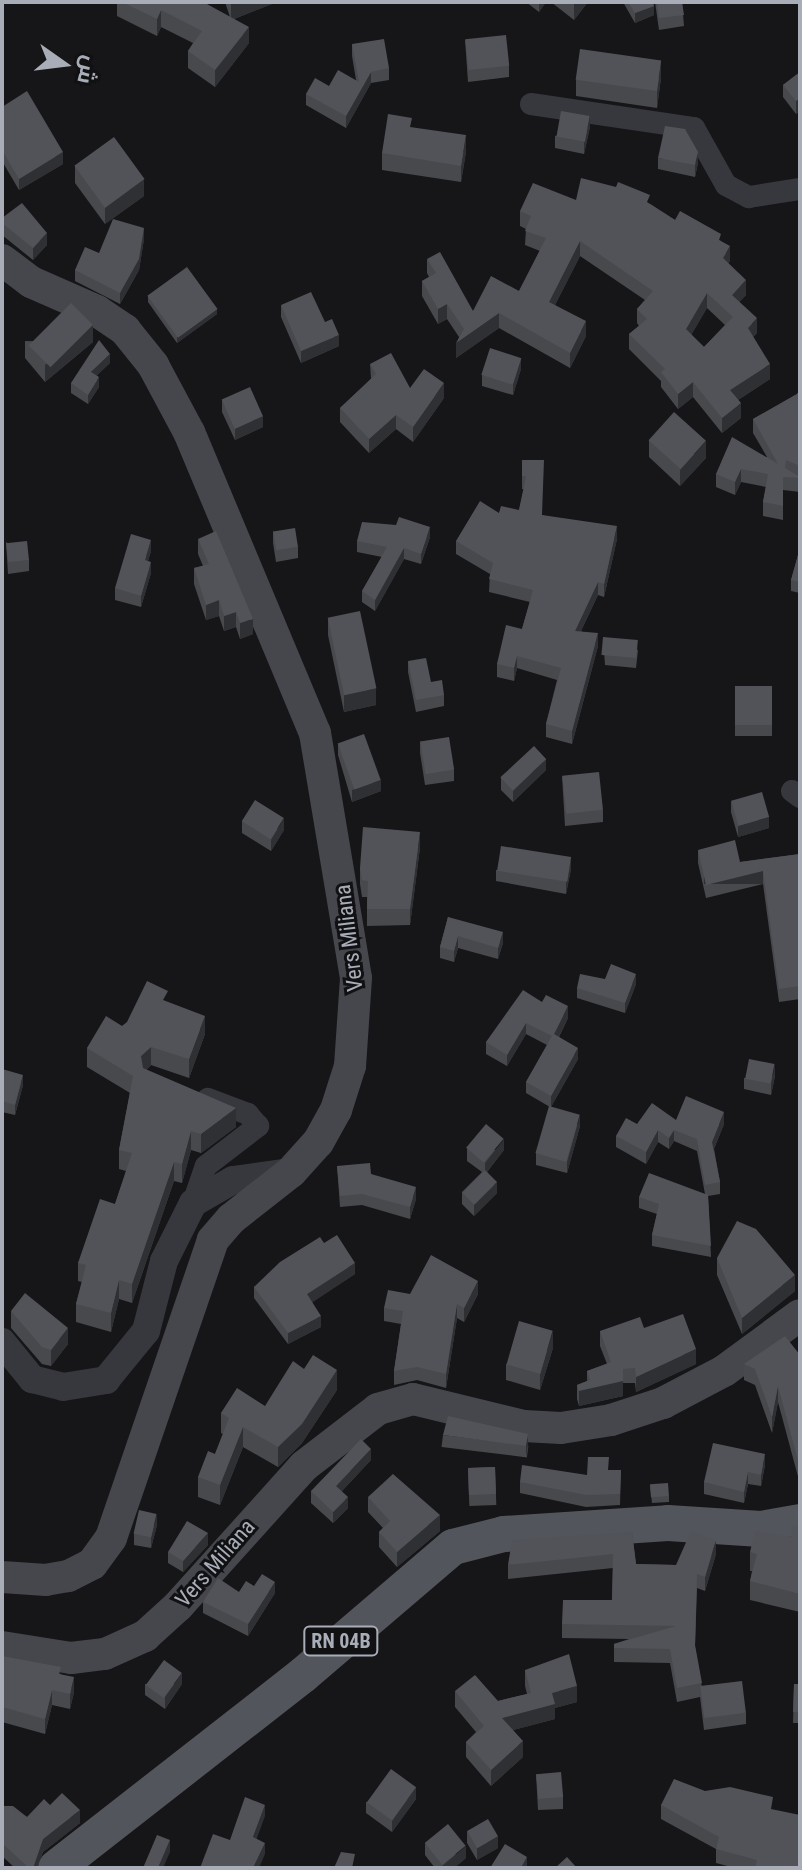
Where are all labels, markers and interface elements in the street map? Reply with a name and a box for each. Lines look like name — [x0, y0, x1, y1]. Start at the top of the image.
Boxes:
north arrow — [24, 24, 104, 104]
text: ش — [72, 53, 103, 87]
street label: Vers Miliana — [329, 883, 369, 993]
street label: Vers Miliana — [170, 1514, 260, 1612]
road number: RN 04B — [303, 1625, 379, 1657]

